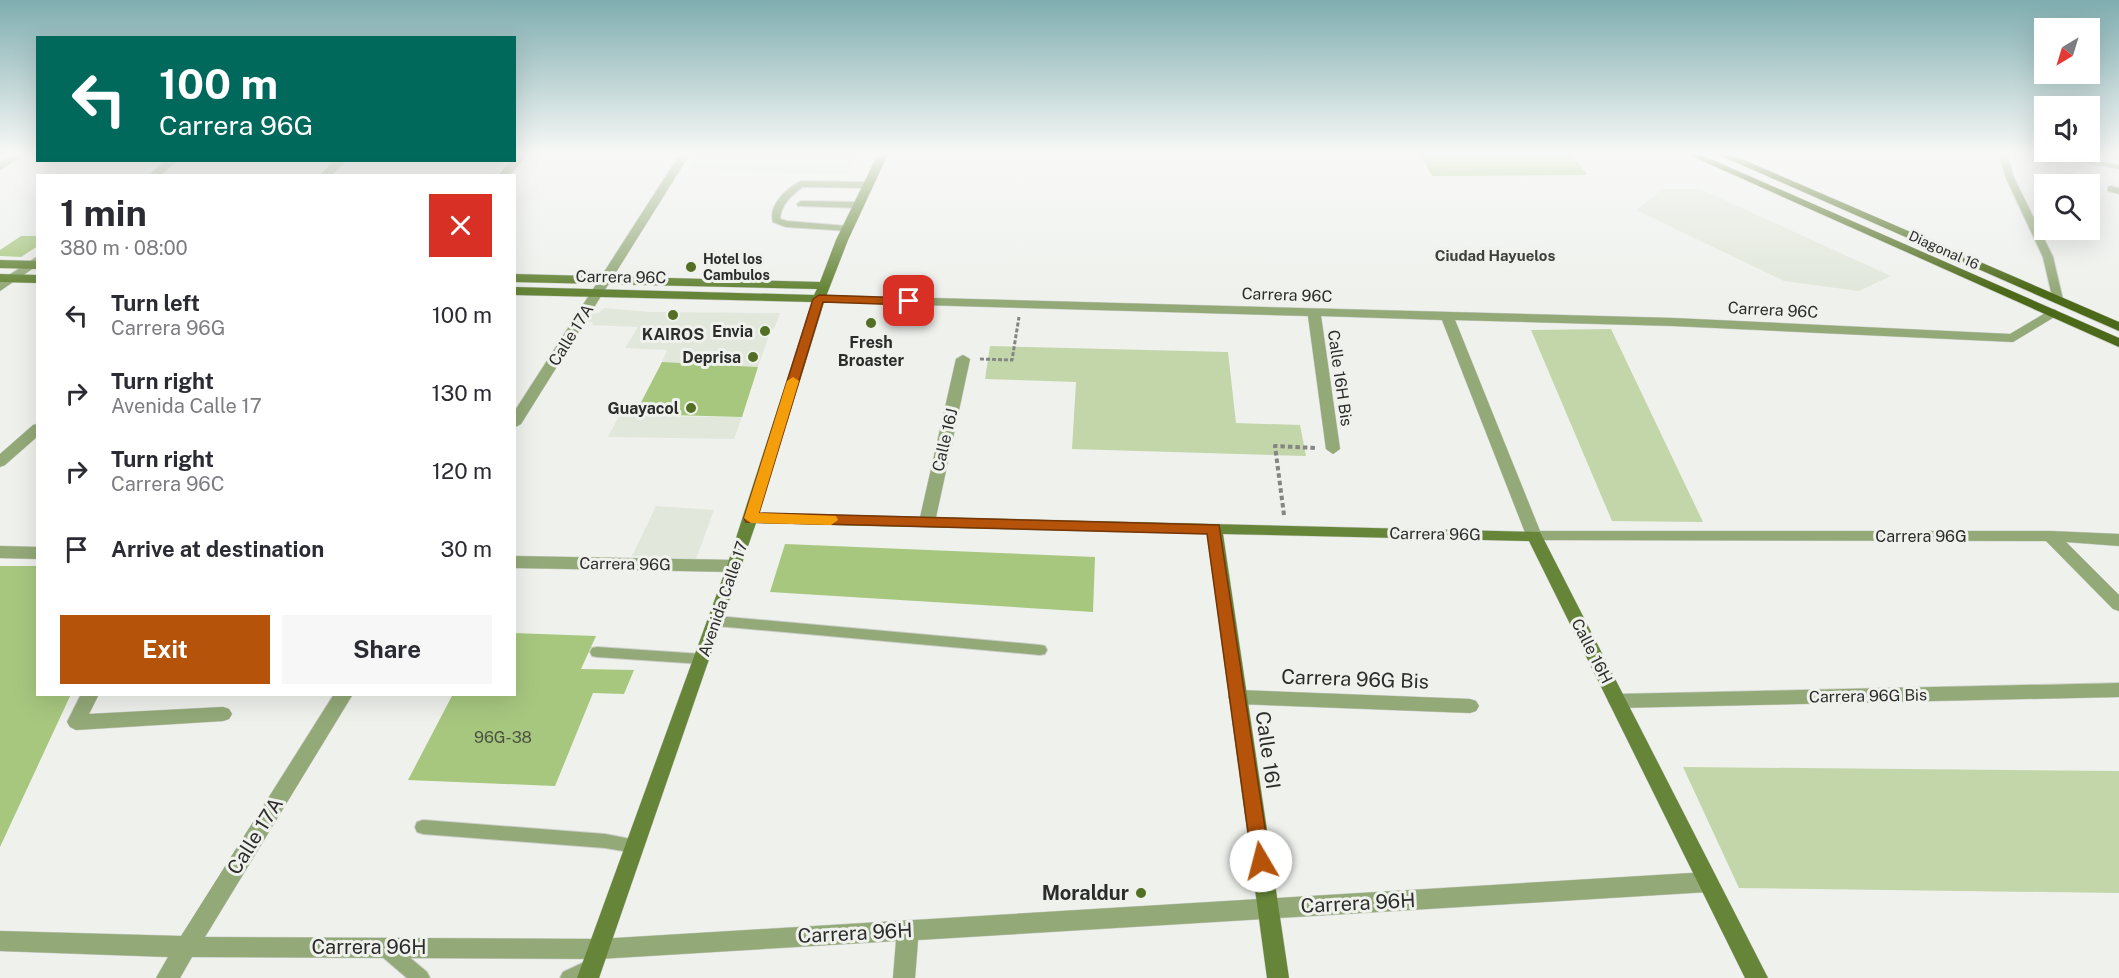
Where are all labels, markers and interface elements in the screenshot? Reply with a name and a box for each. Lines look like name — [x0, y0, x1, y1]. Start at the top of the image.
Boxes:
north arrow — [2034, 18, 2100, 84]
map controls — [2034, 18, 2100, 240]
text: 100 m — [159, 59, 278, 108]
icon: left — [60, 60, 138, 138]
button: sound — [2034, 96, 2100, 162]
text: Carrera 96G — [159, 109, 313, 141]
button: search — [2034, 174, 2100, 240]
text: 1 min — [60, 192, 147, 234]
button: close — [429, 194, 492, 257]
street label: Diagonal 16 — [1906, 227, 1982, 273]
text: 380 m · 08:00 — [60, 236, 188, 260]
district label: Ciudad Hayuelos — [1435, 247, 1555, 264]
place label: Hotel los Cambulos — [703, 251, 770, 283]
marker: Hotel los Cambulos — [684, 260, 698, 274]
street label: Carrera 96C — [575, 267, 667, 287]
pin — [883, 275, 934, 326]
icon: arrive — [892, 284, 925, 317]
street label: Carrera 96C — [1241, 284, 1333, 306]
text: Turn left — [111, 290, 200, 316]
street label: Carrera 96C — [1727, 298, 1819, 322]
icon: left — [60, 299, 93, 332]
street label: Calle 17A — [545, 301, 597, 369]
text: 100 m — [432, 302, 492, 328]
marker: KAIROS — [666, 308, 680, 322]
text: Carrera 96G — [111, 316, 225, 340]
marker: Fresh Broaster — [864, 316, 878, 330]
place label: Envia — [712, 322, 753, 341]
marker: Envia — [758, 324, 772, 338]
place label: KAIROS — [642, 325, 704, 344]
street label: Calle 16H Bis — [1324, 329, 1356, 427]
place label: Fresh Broaster — [838, 333, 905, 370]
place label: Deprisa — [682, 348, 741, 367]
marker: Deprisa — [746, 350, 760, 364]
text: Turn right — [111, 368, 214, 394]
icon: right — [60, 377, 93, 410]
text: 130 m — [431, 380, 492, 406]
text: Avenida Calle 17 — [111, 394, 262, 418]
place label: Guayacol — [608, 399, 679, 418]
marker: Guayacol — [684, 401, 698, 415]
street label: Calle 16J — [929, 407, 961, 473]
text: Turn right — [111, 446, 214, 472]
icon: right — [60, 455, 93, 488]
text: 120 m — [432, 458, 492, 484]
text: Carrera 96C — [111, 472, 224, 496]
street label: Carrera 96G — [1389, 524, 1481, 544]
street label: Carrera 96G — [1875, 527, 1967, 546]
icon: arrive — [60, 533, 93, 566]
text: Arrive at destination — [111, 536, 324, 562]
text: 30 m — [440, 536, 492, 562]
street label: Avenida Calle 17 — [694, 539, 752, 659]
street label: Carrera 96G — [579, 554, 671, 574]
button: Exit — [60, 615, 270, 684]
button: Share — [282, 615, 492, 684]
street label: Calle 16H — [1568, 615, 1616, 687]
street label: Carrera 96G Bis — [1281, 664, 1429, 694]
street label: Carrera 96G Bis — [1809, 685, 1927, 707]
street label: Calle 16I — [1251, 710, 1285, 790]
house number: 96G-38 — [474, 728, 532, 747]
street label: Calle 17A — [222, 793, 288, 879]
position arrow — [1229, 829, 1293, 893]
place label: Moraldur — [1042, 881, 1129, 905]
marker: Moraldur — [1134, 886, 1148, 900]
street label: Carrera 96H — [1300, 888, 1416, 918]
street label: Carrera 96H — [797, 918, 913, 948]
street label: Carrera 96H — [311, 935, 427, 959]

